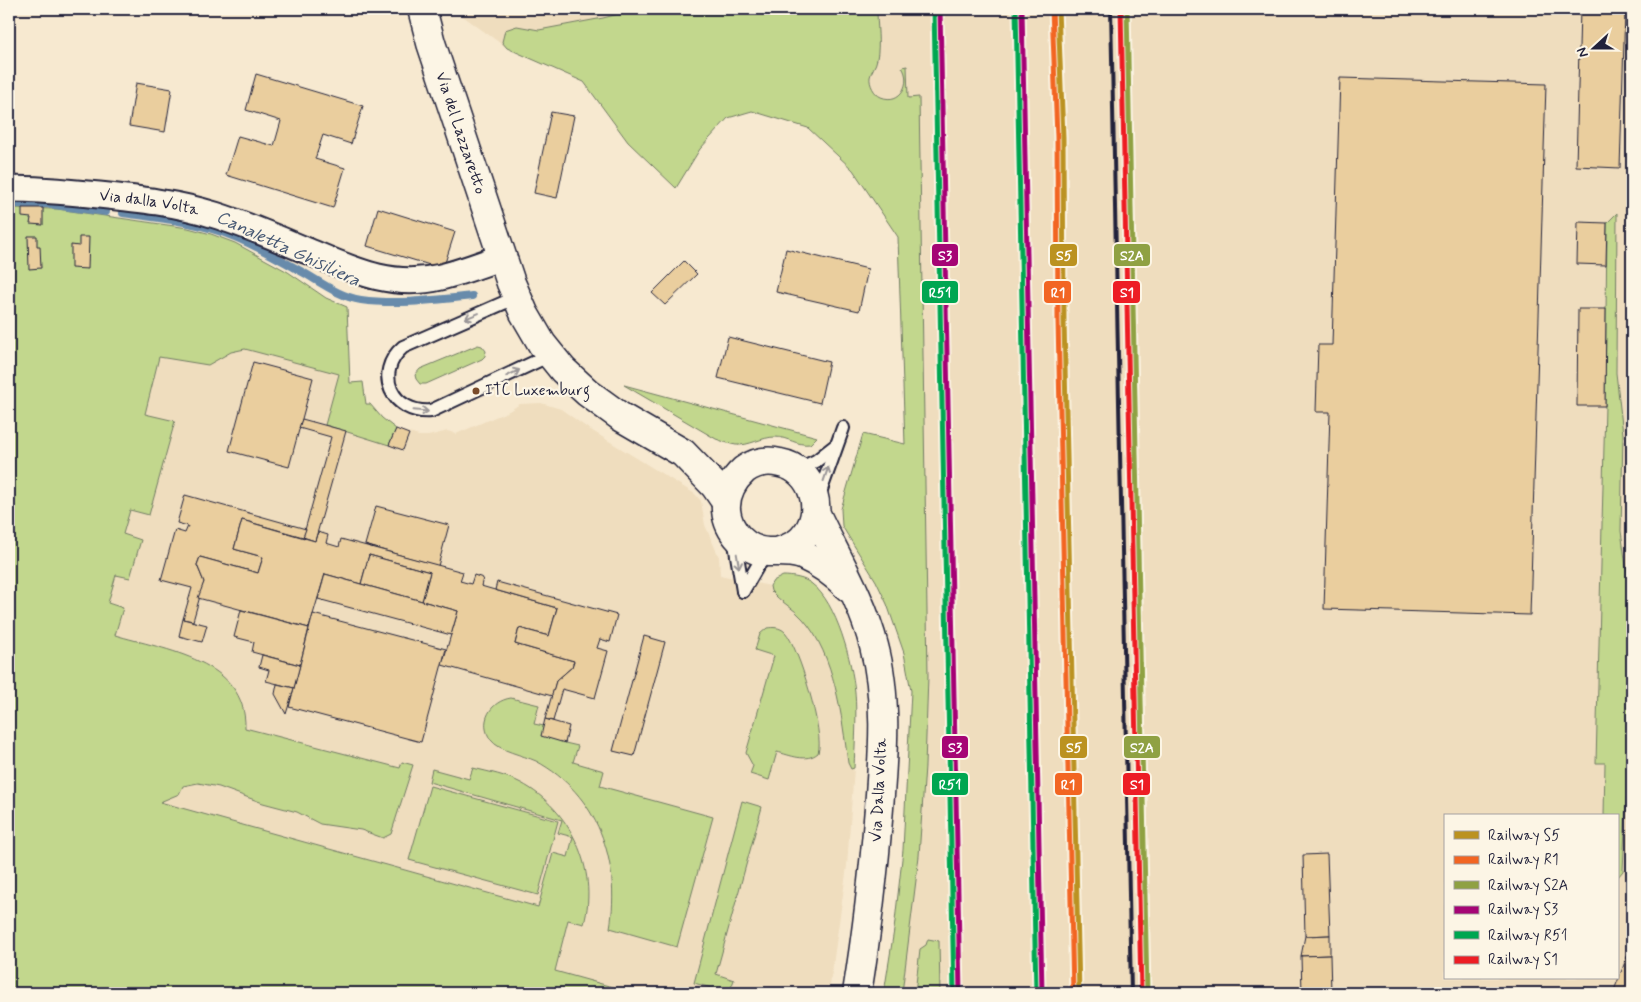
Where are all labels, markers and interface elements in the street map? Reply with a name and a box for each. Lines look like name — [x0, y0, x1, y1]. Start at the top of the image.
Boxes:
north arrow — [1568, 22, 1618, 72]
text: N — [1573, 45, 1593, 60]
street label: Via del Lazzaretto — [431, 69, 491, 197]
street label: Via dalla Volta — [98, 185, 202, 221]
water label: Canaletta Ghisiliera — [212, 205, 364, 293]
line badge: S3 — [931, 243, 959, 267]
line badge: S5 — [1049, 243, 1078, 267]
line badge: S2A — [1113, 243, 1151, 267]
text: S3 — [938, 247, 953, 265]
text: S5 — [1056, 247, 1073, 265]
text: S2A — [1120, 247, 1144, 265]
line badge: R51 — [921, 280, 959, 304]
line badge: R1 — [1043, 280, 1072, 304]
line badge: S1 — [1112, 280, 1141, 304]
text: R51 — [929, 284, 951, 302]
text: R1 — [1051, 284, 1065, 302]
text: S1 — [1120, 284, 1134, 302]
one-way arrow — [465, 311, 480, 321]
one-way arrow — [505, 368, 520, 377]
place label: ITC Luxemburg — [485, 381, 590, 402]
marker: ITC Luxemburg — [471, 386, 481, 396]
one-way arrow — [412, 406, 428, 415]
one-way arrow — [822, 467, 832, 483]
one-way arrow — [733, 553, 743, 569]
line badge: S3 — [941, 735, 969, 759]
line badge: S5 — [1059, 735, 1088, 759]
line badge: S2A — [1123, 735, 1161, 759]
street label: Via Dalla Volta — [866, 737, 892, 842]
text: S3 — [948, 739, 963, 757]
text: S5 — [1066, 739, 1083, 757]
text: S2A — [1130, 739, 1154, 757]
line badge: R51 — [931, 772, 969, 796]
line badge: R1 — [1054, 772, 1083, 796]
line badge: S1 — [1122, 772, 1151, 796]
text: R51 — [939, 776, 961, 794]
text: R1 — [1061, 776, 1075, 794]
text: S1 — [1130, 776, 1144, 794]
legend — [1444, 814, 1618, 980]
text: Railway S5 — [1488, 826, 1560, 846]
text: Railway R1 — [1488, 850, 1559, 870]
text: Railway S2A — [1488, 876, 1568, 896]
text: Railway S3 — [1488, 900, 1558, 920]
text: Railway R51 — [1488, 926, 1567, 946]
text: Railway S1 — [1488, 950, 1558, 970]

